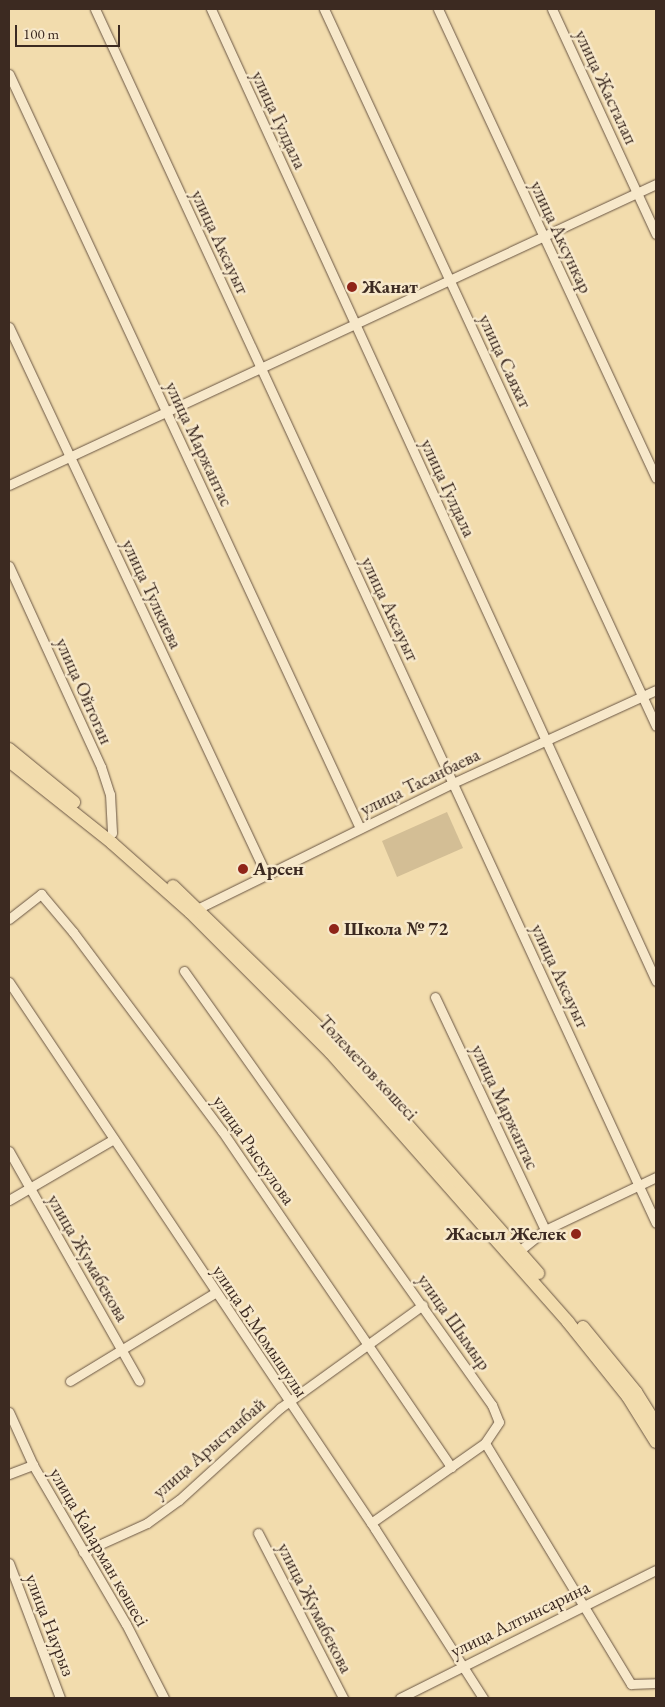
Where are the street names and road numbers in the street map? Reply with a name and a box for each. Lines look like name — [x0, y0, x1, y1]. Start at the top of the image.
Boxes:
street label: улица Жасталап — [570, 26, 642, 148]
street label: улица Гулдала — [246, 67, 312, 173]
street label: улица Аксункар — [525, 177, 597, 297]
street label: улица Аксауыт — [186, 186, 254, 298]
street label: улица Саяхат — [473, 310, 537, 412]
street label: улица Маржантас — [160, 378, 238, 510]
street label: улица Гулдала — [415, 435, 481, 541]
street label: улица Тулкиева — [117, 536, 187, 652]
street label: улица Аксауыт — [356, 553, 424, 665]
street label: улица Ойтоган — [50, 634, 118, 748]
street label: улица Тасанбаева — [356, 743, 484, 821]
street label: улица Аксауыт — [526, 920, 594, 1032]
street label: Төлеметов көшесі — [313, 1011, 423, 1125]
street label: улица Маржантас — [466, 1041, 544, 1173]
street label: улица Рыскулова — [208, 1091, 300, 1209]
street label: улица Жумабекова — [42, 1190, 134, 1326]
street label: улица Б.Момышулы — [207, 1260, 313, 1402]
street label: улица Шымыр — [412, 1269, 496, 1375]
street label: улица Арыстанбай — [148, 1393, 270, 1503]
street label: улица Каһарман көшесі — [44, 1464, 154, 1630]
street label: улица Жумабекова — [272, 1539, 358, 1677]
street label: улица Наурыз — [20, 1571, 80, 1679]
street label: улица Алтынсарина — [447, 1575, 593, 1663]

